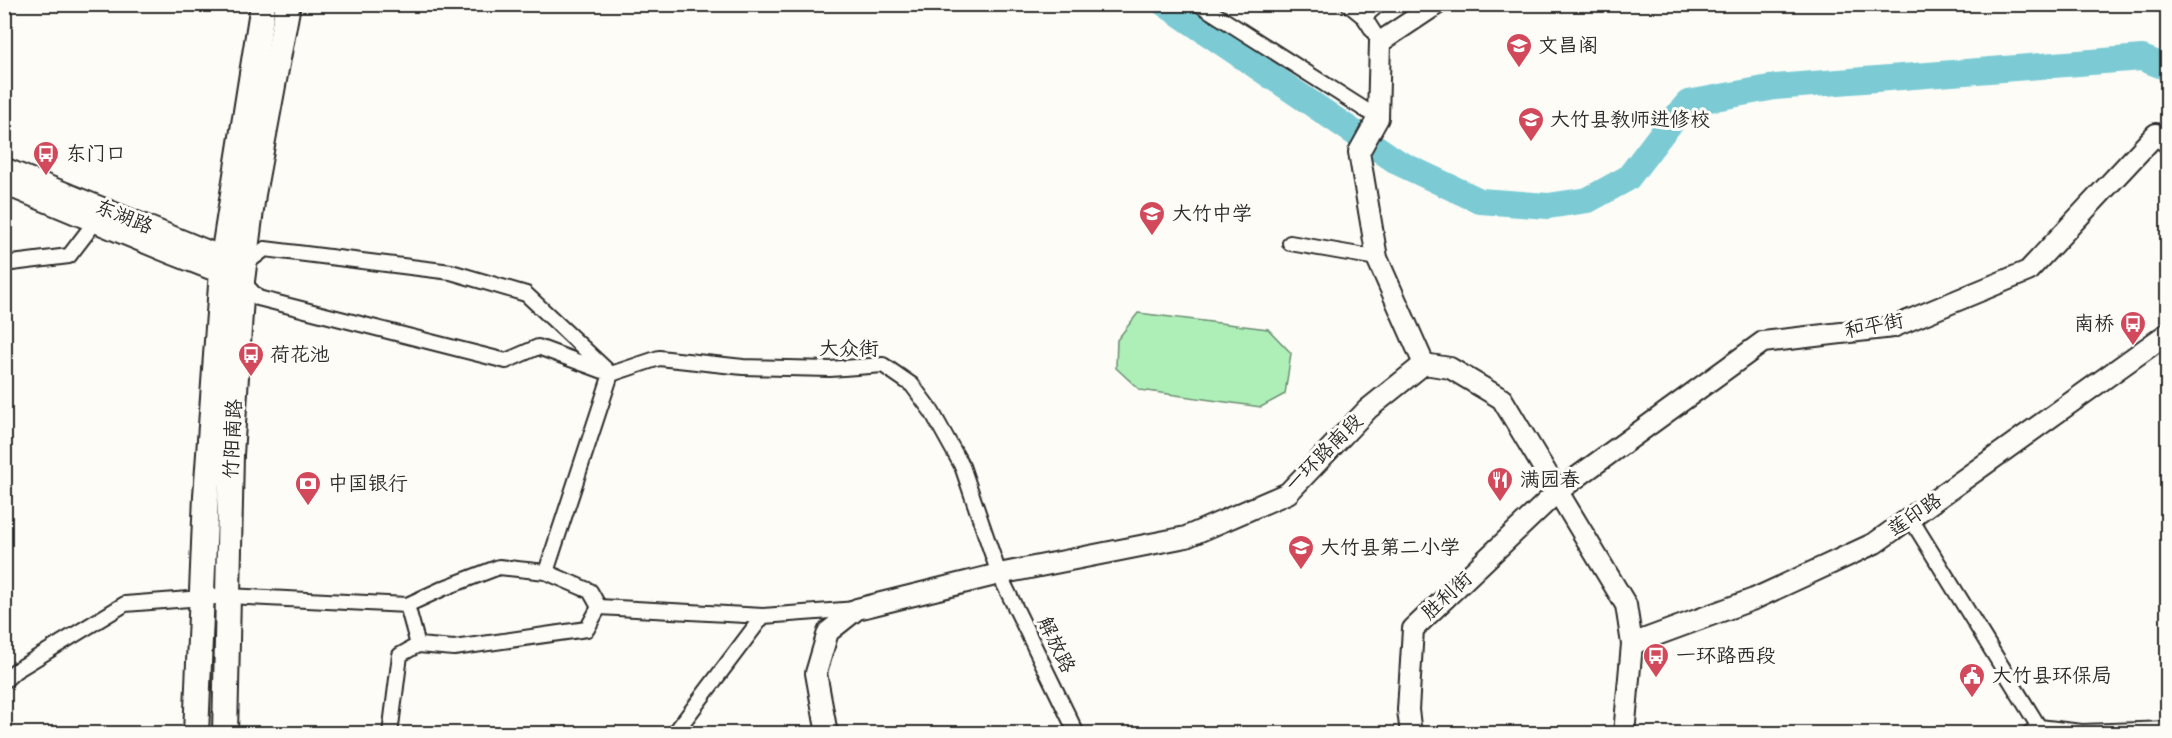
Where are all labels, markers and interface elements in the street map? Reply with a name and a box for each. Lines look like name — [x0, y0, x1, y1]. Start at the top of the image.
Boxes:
school or university icon: 文昌阁 — [1504, 31, 1534, 69]
place label: 文昌阁 — [1538, 32, 1598, 60]
school or university icon: 大竹县教师进修校 — [1516, 105, 1546, 143]
place label: 大竹县教师进修校 — [1550, 106, 1710, 134]
bus stop icon: 东门口 — [31, 139, 61, 177]
place label: 东门口 — [66, 140, 126, 168]
street label: 东湖路 — [91, 193, 158, 242]
school or university icon: 大竹中学 — [1137, 199, 1167, 237]
place label: 大竹中学 — [1172, 200, 1252, 228]
street label: 和平街 — [1842, 307, 1906, 345]
bus stop icon: 南桥 — [2118, 309, 2148, 347]
place label: 南桥 — [2074, 310, 2114, 338]
street label: 大众街 — [819, 335, 879, 363]
bus stop icon: 荷花池 — [236, 340, 266, 378]
place label: 荷花池 — [270, 341, 330, 369]
street label: 竹阳南路 — [217, 397, 249, 480]
street label: 一环路南段 — [1279, 408, 1369, 498]
restaurant icon: 满园春 — [1485, 465, 1515, 503]
place label: 满园春 — [1520, 466, 1580, 494]
bank icon: 中国银行 — [293, 469, 323, 507]
place label: 中国银行 — [328, 470, 408, 498]
street label: 莲印路 — [1882, 486, 1948, 544]
school or university icon: 大竹县第二小学 — [1286, 533, 1316, 571]
place label: 大竹县第二小学 — [1320, 534, 1460, 562]
street label: 胜利街 — [1416, 565, 1478, 627]
street label: 解放路 — [1030, 612, 1082, 679]
bus stop icon: 一环路西段 — [1641, 641, 1671, 679]
place label: 一环路西段 — [1676, 642, 1776, 670]
public building icon: 大竹县环保局 — [1957, 661, 1987, 699]
place label: 大竹县环保局 — [1992, 662, 2112, 690]

